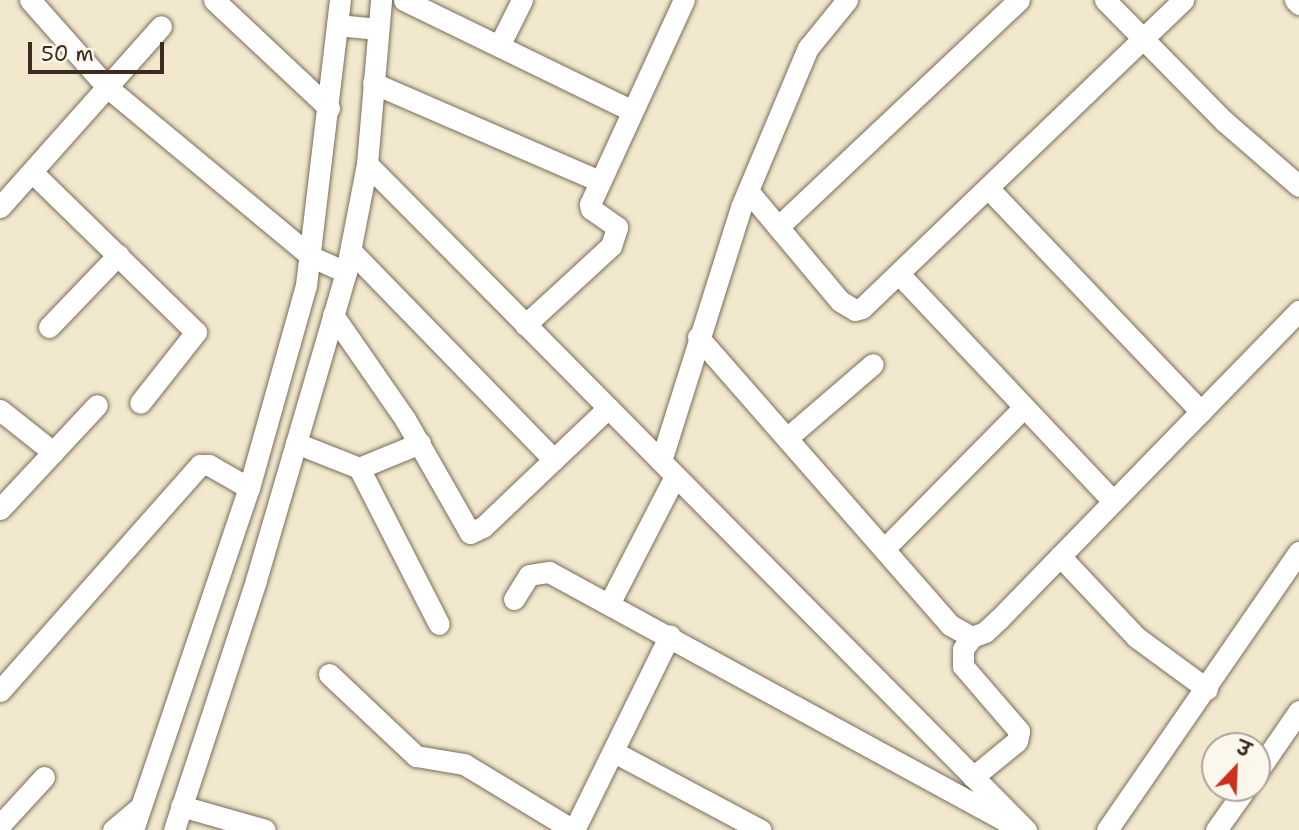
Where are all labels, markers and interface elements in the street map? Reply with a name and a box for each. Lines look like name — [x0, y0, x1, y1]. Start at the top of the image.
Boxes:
scale bar — [32, 28, 168, 72]
text: 50 m — [41, 40, 94, 68]
north arrow — [1201, 732, 1271, 802]
text: उ — [1233, 735, 1254, 763]

